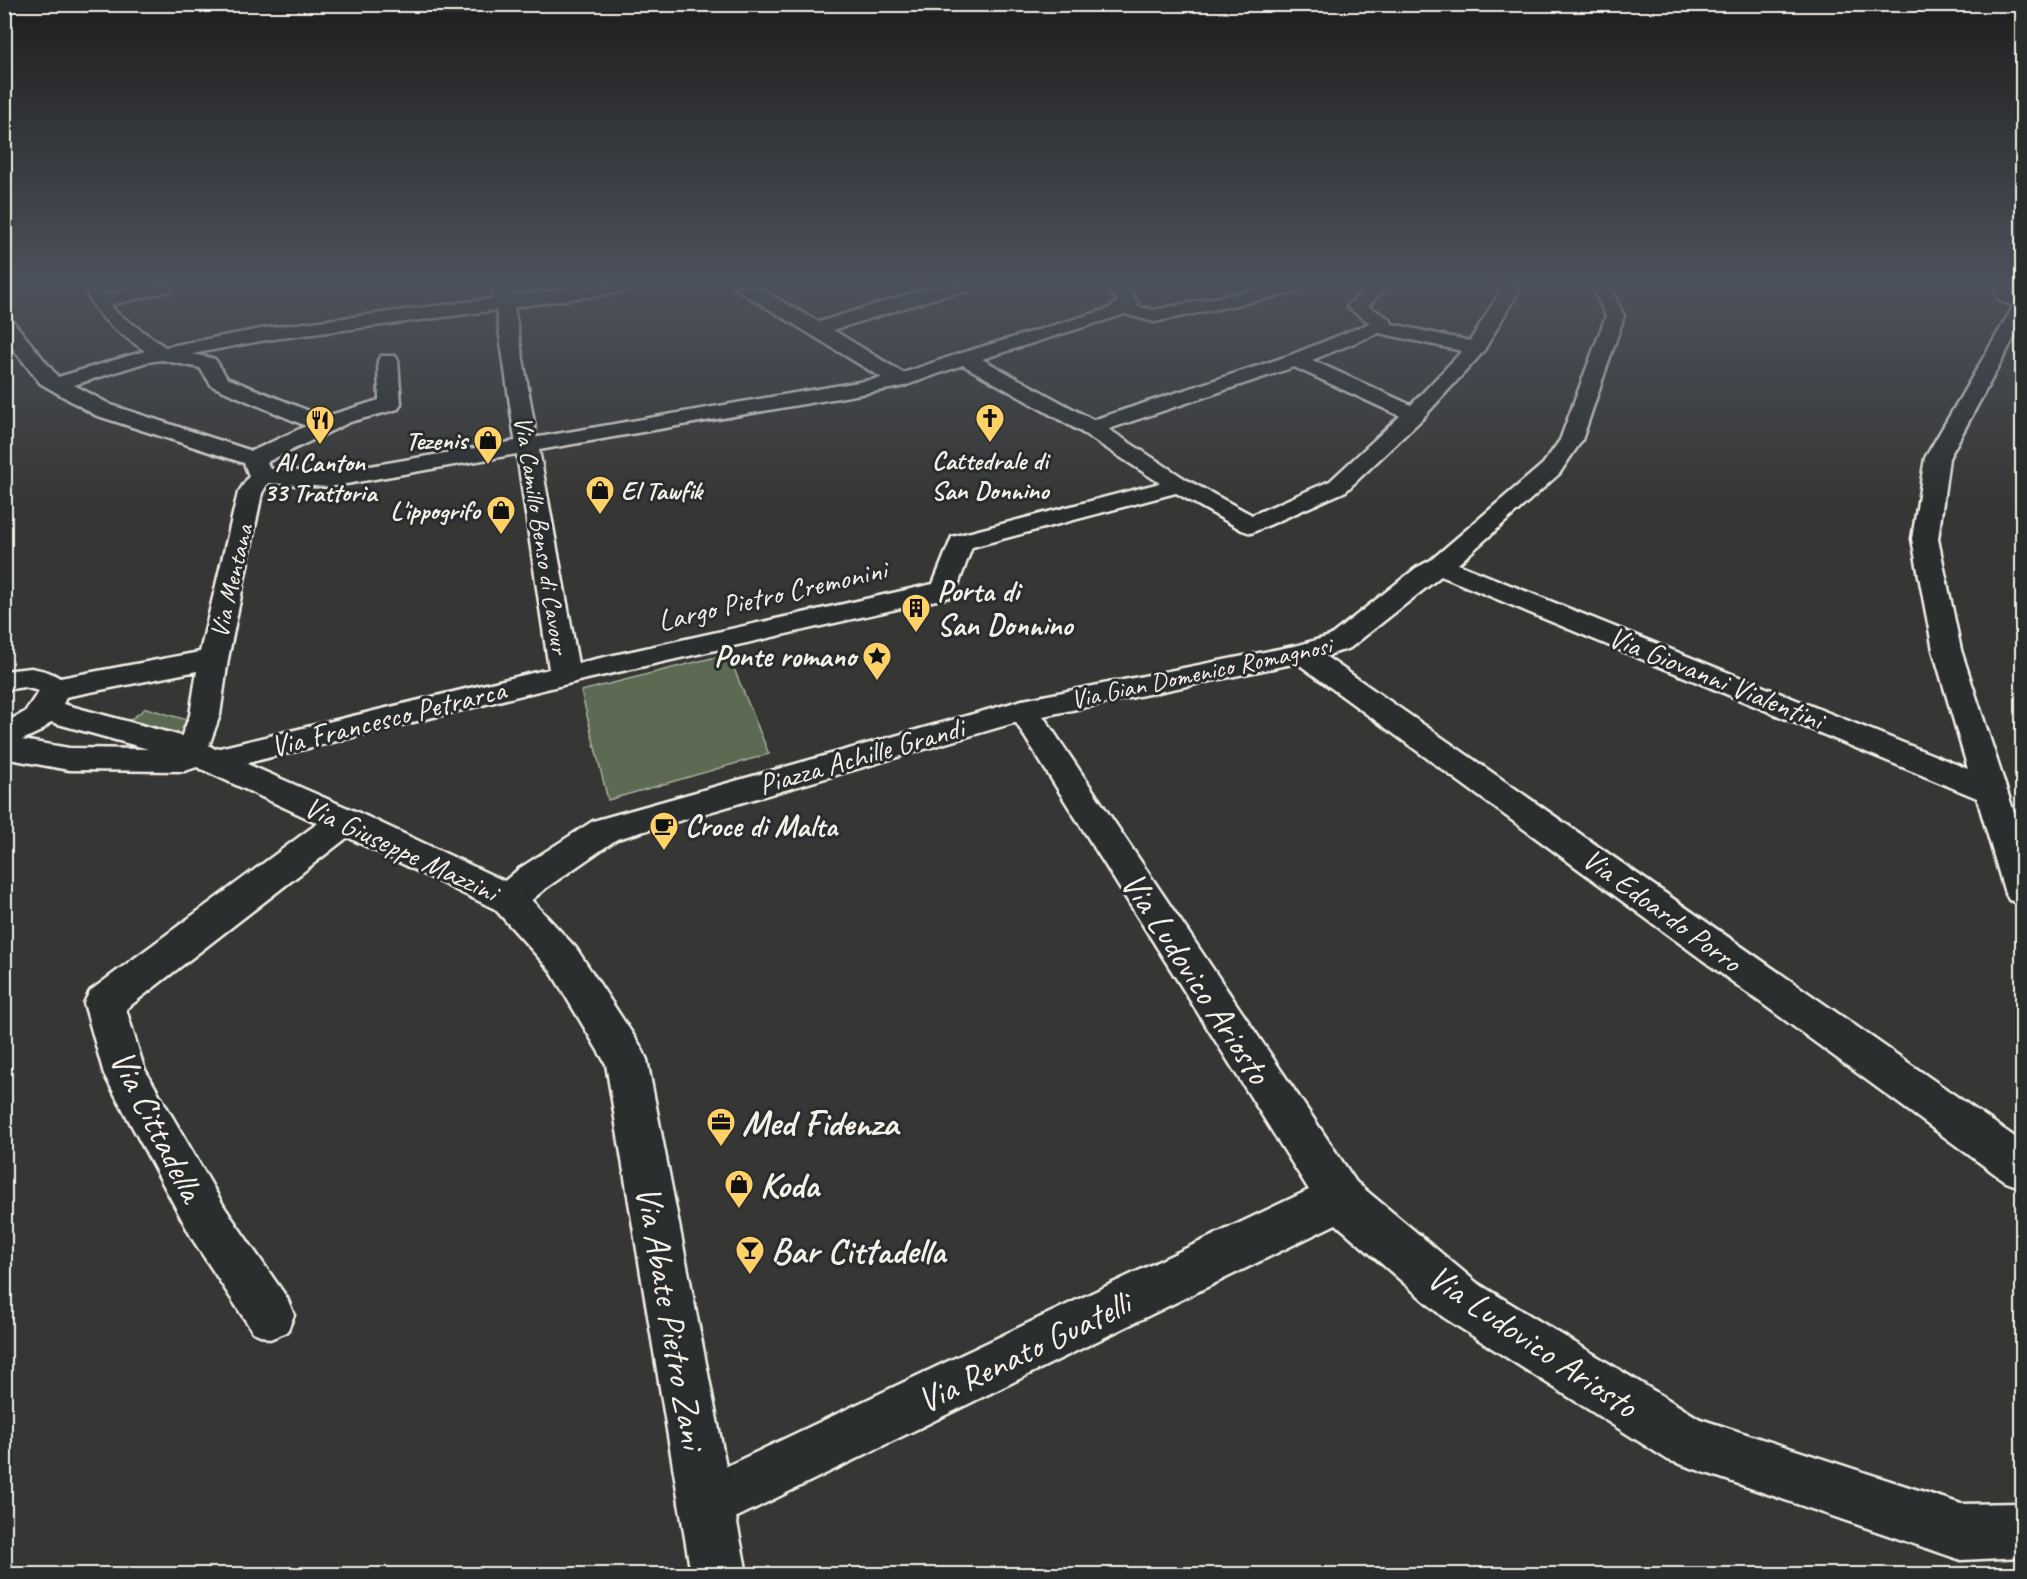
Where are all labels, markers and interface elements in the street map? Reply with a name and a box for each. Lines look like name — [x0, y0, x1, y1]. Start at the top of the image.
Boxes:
church icon: Cattedrale di San Donnino — [974, 402, 1006, 444]
restaurant icon: Al Canton 33 Trattoria — [304, 404, 336, 446]
street label: Via Camillo Benso di Cavour — [506, 414, 577, 658]
place label: Tezenis — [406, 424, 470, 457]
shop icon: Tezenis — [472, 424, 504, 466]
place label: Cattedrale di San Donnino — [931, 444, 1051, 507]
place label: Al Canton 33 Trattoria — [263, 446, 379, 509]
shop icon: El Tawfik — [584, 474, 616, 516]
place label: El Tawfik — [621, 474, 704, 507]
place label: L'ippogrifo — [391, 494, 482, 527]
shop icon: L'ippogrifo — [485, 494, 517, 536]
street label: Via Mentana — [202, 520, 261, 641]
street label: Largo Pietro Cremonini — [654, 549, 893, 640]
place label: Porta di San Donnino — [937, 572, 1075, 644]
building icon: Porta di San Donnino — [900, 592, 932, 634]
street label: Via Giovanni Vialentini — [1603, 618, 1832, 740]
street label: Via Gian Domenico Romagnosi — [1068, 628, 1337, 716]
place label: Ponte romano — [714, 637, 859, 675]
place icon: Ponte romano — [861, 640, 893, 682]
street label: Via Francesco Petrarca — [267, 670, 511, 766]
street label: Piazza Achille Grandi — [754, 708, 971, 803]
street label: Via Giuseppe Mazzini — [298, 788, 507, 912]
place label: Croce di Malta — [685, 807, 840, 845]
cafe icon: Croce di Malta — [648, 810, 680, 852]
street label: Via Edoardo Porro — [1575, 840, 1750, 981]
street label: Via Ludovico Ariosto — [1110, 863, 1283, 1094]
street label: Via Cittadella — [99, 1042, 216, 1212]
place label: Med Fidenza — [742, 1100, 901, 1146]
office icon: Med Fidenza — [705, 1106, 737, 1148]
place label: Koda — [760, 1162, 822, 1208]
shop icon: Koda — [723, 1168, 755, 1210]
street label: Via Abate Pietro Zani — [625, 1182, 717, 1456]
place label: Bar Cittadella — [771, 1228, 949, 1274]
bar icon: Bar Cittadella — [734, 1234, 766, 1276]
street label: Via Ludovico Ariosto — [1419, 1254, 1648, 1429]
street label: Via Renato Guatelli — [909, 1279, 1141, 1423]

